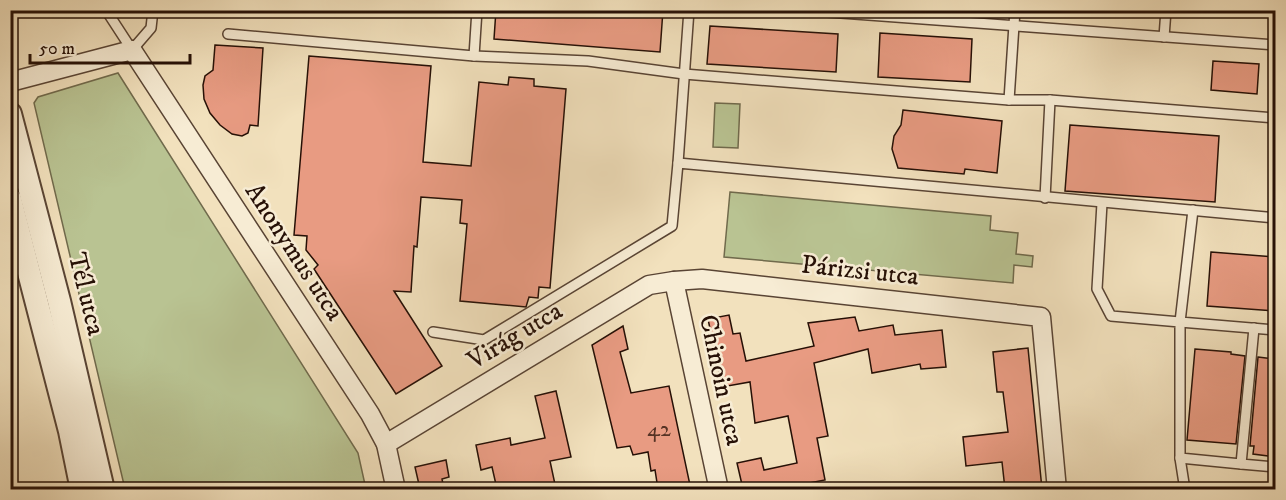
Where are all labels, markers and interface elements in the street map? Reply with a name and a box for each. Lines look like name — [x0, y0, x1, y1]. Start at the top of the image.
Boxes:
scale bar — [30, 27, 190, 65]
text: 50 m — [39, 38, 75, 60]
street label: Anonymus utca — [237, 177, 351, 327]
street label: Párizsi utca — [800, 248, 920, 294]
street label: Tél utca — [60, 249, 112, 339]
street label: Virág utca — [461, 295, 569, 378]
street label: Chinoin utca — [691, 312, 751, 448]
house number: 42 — [647, 416, 671, 443]

